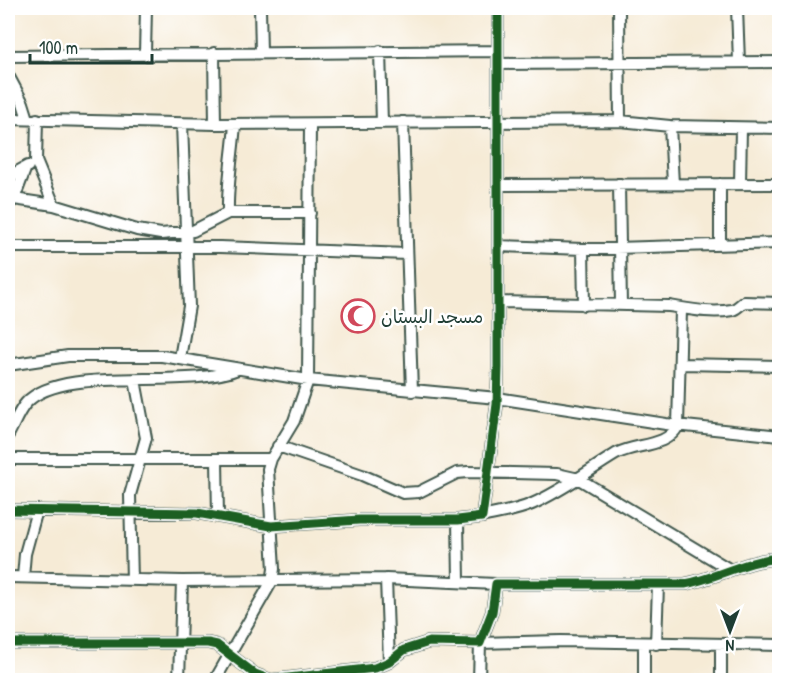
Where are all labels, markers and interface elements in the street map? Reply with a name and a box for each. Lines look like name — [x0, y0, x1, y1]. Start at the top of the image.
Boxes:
scale bar — [30, 27, 152, 65]
text: 100 m — [39, 35, 78, 60]
mosque icon: مسجد البستان — [340, 298, 376, 334]
place label: مسجد البستان — [381, 304, 483, 329]
north arrow — [700, 601, 760, 661]
text: N — [725, 635, 734, 657]

